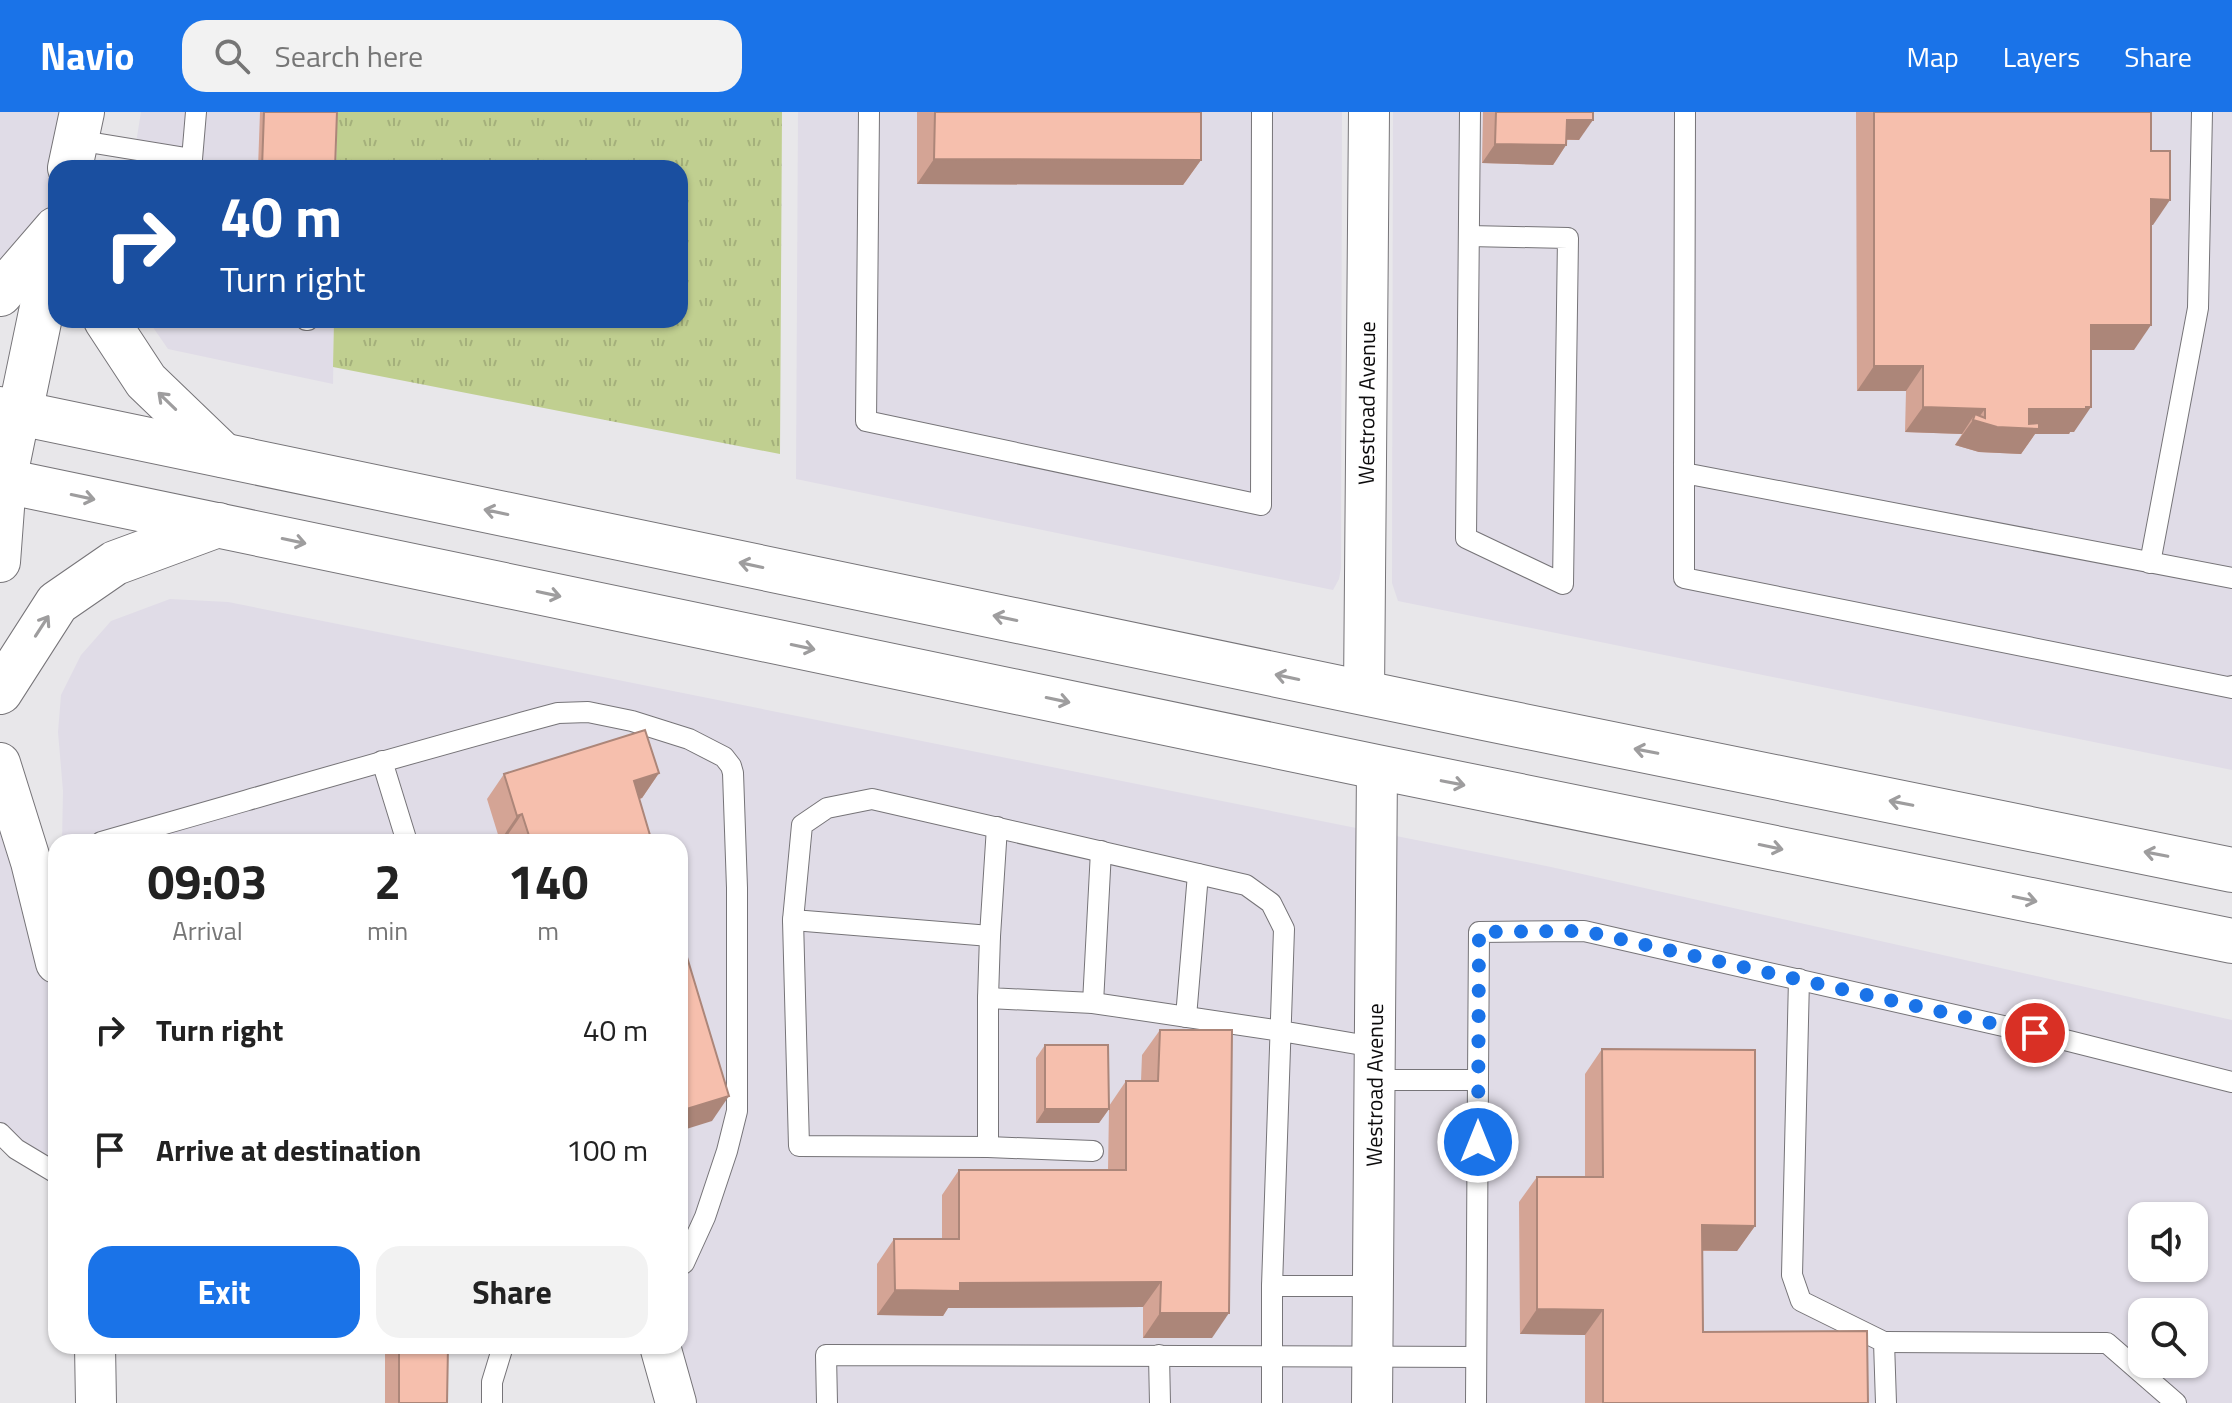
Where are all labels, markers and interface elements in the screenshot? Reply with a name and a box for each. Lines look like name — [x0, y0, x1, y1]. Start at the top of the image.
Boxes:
search box — [182, 20, 742, 92]
text: Navio — [40, 27, 134, 85]
text: Search here — [274, 33, 423, 79]
icon: search — [210, 34, 254, 78]
text: Map — [1906, 35, 1959, 78]
text: Layers — [2003, 35, 2080, 78]
text: Share — [2124, 35, 2192, 78]
text: 40 m — [220, 174, 342, 259]
icon: right — [88, 192, 192, 296]
text: Turn right — [220, 251, 365, 306]
street label: Westroad Avenue — [1349, 321, 1384, 485]
one-way arrow — [157, 392, 177, 411]
one-way arrow — [70, 490, 95, 505]
one-way arrow — [484, 504, 510, 519]
one-way arrow — [281, 534, 307, 549]
one-way arrow — [739, 557, 764, 572]
one-way arrow — [535, 587, 561, 602]
one-way arrow — [993, 610, 1019, 625]
one-way arrow — [34, 615, 50, 638]
one-way arrow — [790, 640, 815, 655]
one-way arrow — [1275, 669, 1301, 684]
one-way arrow — [1044, 693, 1070, 708]
one-way arrow — [1634, 743, 1659, 758]
one-way arrow — [1440, 776, 1465, 791]
one-way arrow — [1888, 795, 1914, 810]
one-way arrow — [1757, 840, 1783, 855]
text: 09:03 — [148, 845, 267, 918]
text: 2 — [374, 845, 401, 918]
text: 140 — [508, 845, 588, 918]
one-way arrow — [2143, 846, 2169, 861]
one-way arrow — [2012, 892, 2038, 907]
text: Arrival — [172, 911, 243, 950]
text: min — [367, 911, 408, 950]
text: m — [537, 911, 559, 950]
pin — [2001, 999, 2069, 1067]
street label: Westroad Avenue — [1357, 1003, 1392, 1167]
text: Turn right — [156, 1007, 284, 1053]
text: 40 m — [583, 1007, 648, 1053]
icon: right — [88, 1008, 132, 1052]
icon: arrive — [2013, 1011, 2057, 1055]
position arrow — [1436, 1100, 1520, 1184]
text: Arrive at destination — [156, 1127, 421, 1173]
text: 100 m — [566, 1127, 648, 1173]
icon: arrive — [88, 1128, 132, 1172]
map controls — [2128, 1202, 2208, 1378]
button: sound — [2128, 1202, 2208, 1282]
button: Exit — [88, 1246, 360, 1338]
button: Share — [376, 1246, 648, 1338]
button: search — [2128, 1298, 2208, 1378]

